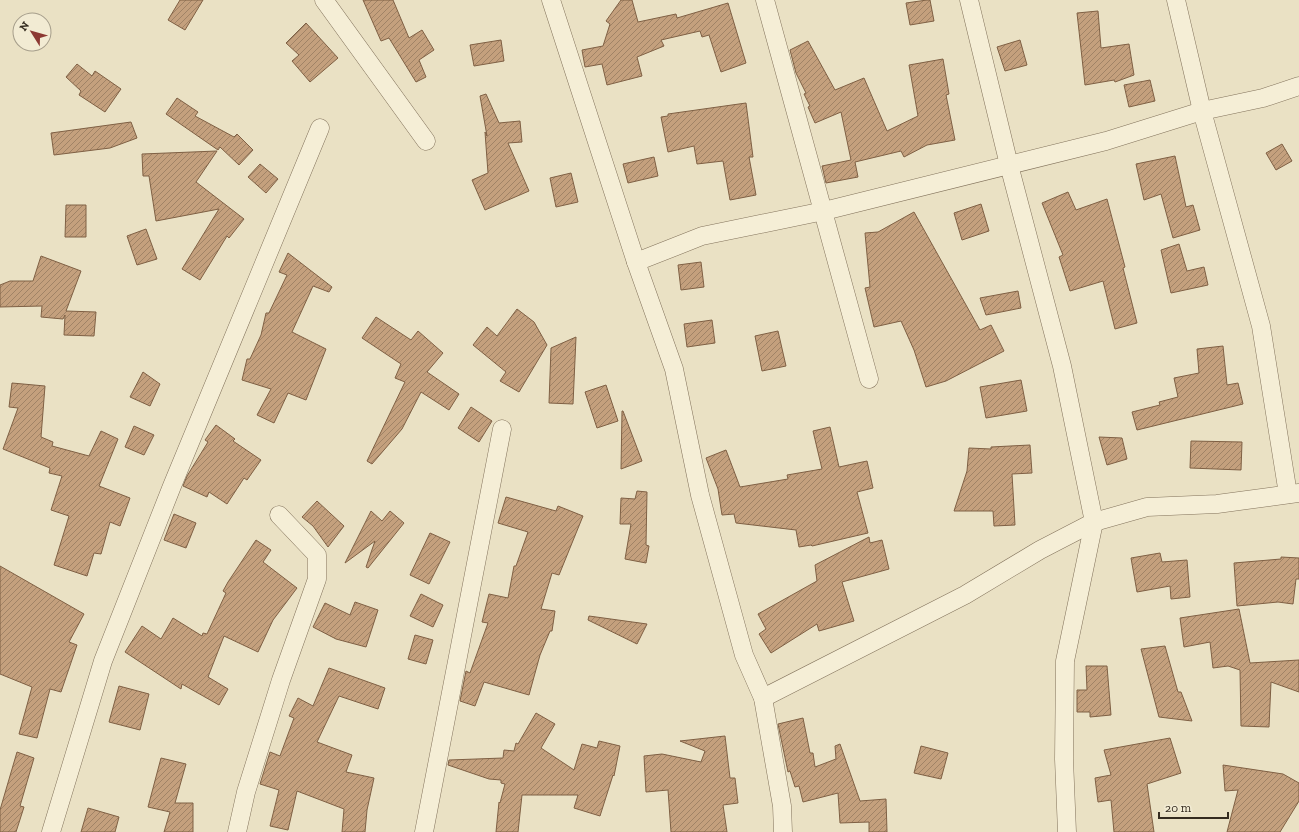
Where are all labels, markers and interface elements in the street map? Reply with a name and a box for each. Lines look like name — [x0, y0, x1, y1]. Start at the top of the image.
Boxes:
north arrow — [12, 12, 52, 52]
text: N — [17, 19, 33, 34]
scale bar — [1159, 794, 1228, 820]
text: 20 m — [1165, 801, 1192, 815]

